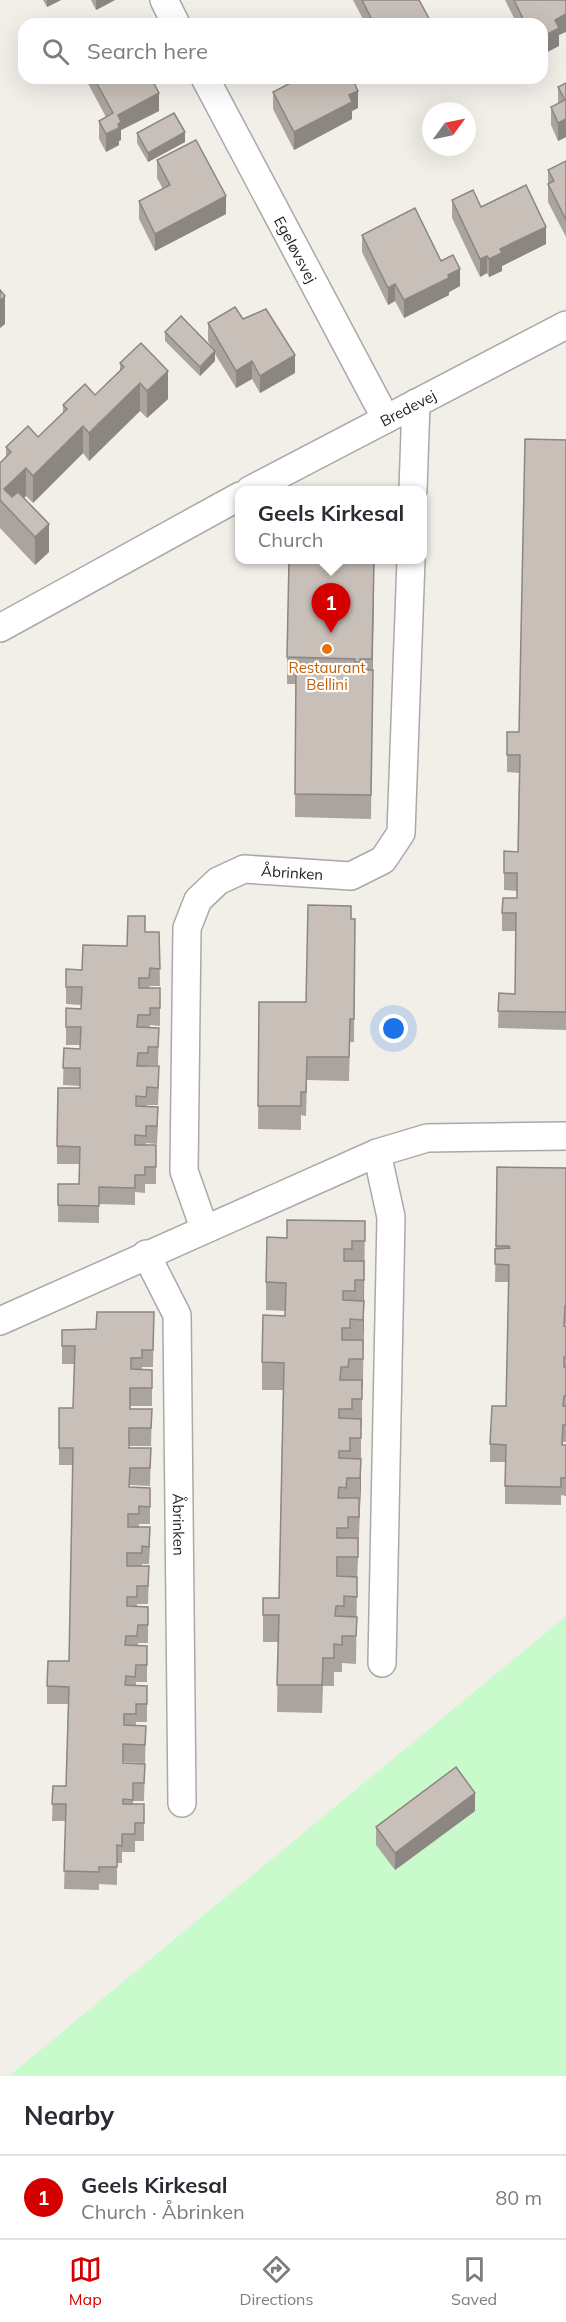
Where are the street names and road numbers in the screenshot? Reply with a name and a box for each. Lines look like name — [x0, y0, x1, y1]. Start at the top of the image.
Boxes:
street label: Egeløvsvej — [271, 213, 321, 286]
street label: Bredevej — [377, 385, 439, 430]
street label: Åbrinken — [260, 860, 324, 884]
street label: Åbrinken — [169, 1493, 189, 1556]

